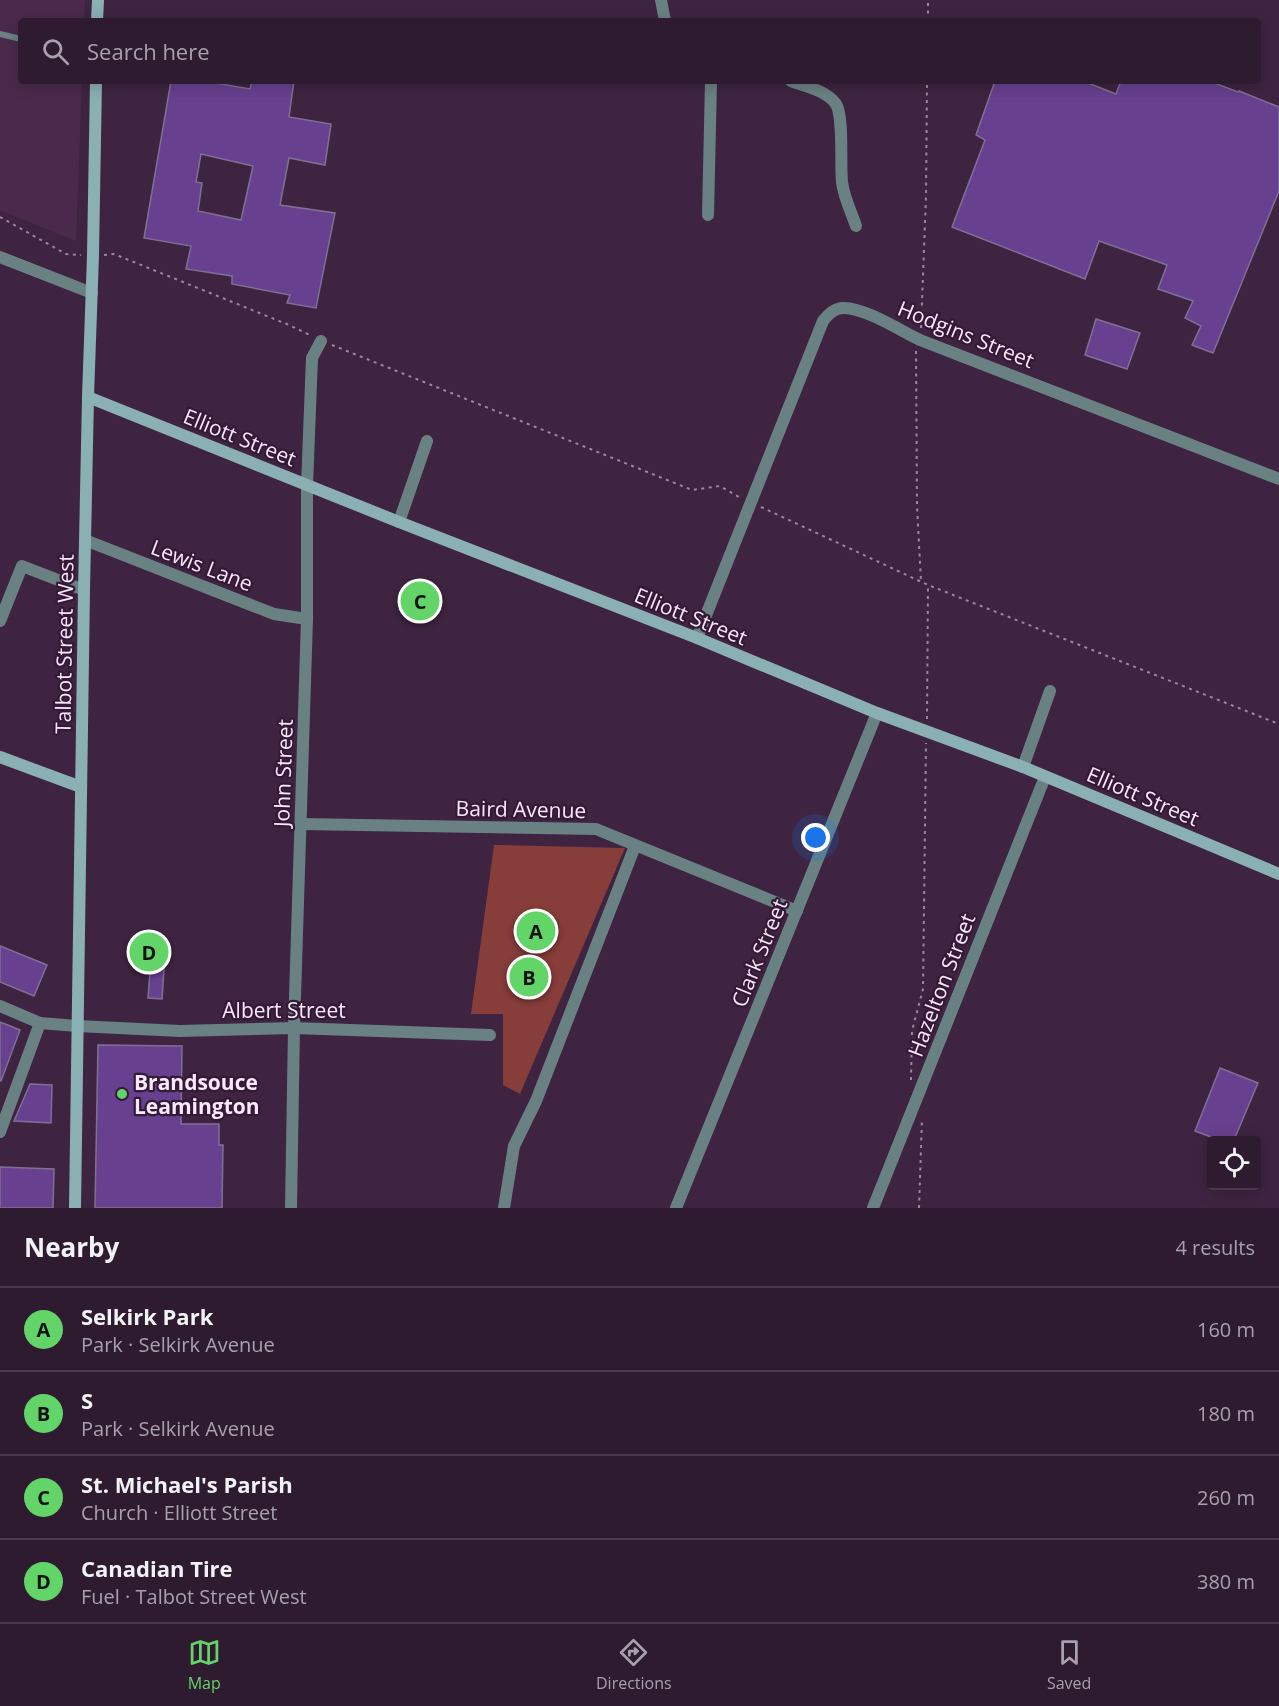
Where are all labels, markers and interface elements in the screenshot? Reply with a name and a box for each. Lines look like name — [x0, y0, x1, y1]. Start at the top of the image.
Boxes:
search box — [18, 18, 1261, 84]
icon: search — [39, 35, 72, 68]
text: Search here — [87, 36, 210, 66]
street label: Hodgins Street — [894, 294, 1038, 374]
street label: Elliott Street — [179, 402, 301, 472]
street label: Lewis Lane — [147, 533, 257, 597]
street label: Talbot Street West — [48, 554, 80, 734]
pin: C — [400, 578, 440, 624]
street label: Elliott Street — [630, 581, 752, 651]
street label: John Street — [267, 718, 299, 830]
street label: Elliott Street — [1083, 760, 1203, 832]
street label: Baird Avenue — [455, 794, 587, 824]
your location — [801, 823, 830, 852]
street label: Clark Street — [725, 895, 793, 1011]
pin: A — [516, 908, 556, 954]
street label: Hazelton Street — [901, 909, 981, 1061]
pin: D — [130, 930, 168, 974]
pin: B — [510, 954, 548, 1000]
street label: Albert Street — [222, 996, 346, 1024]
place label: Brandsouce Leamington — [134, 1068, 260, 1120]
marker: Brandsouce Leamington — [115, 1087, 129, 1101]
map controls — [1207, 1136, 1261, 1190]
button: locate — [1207, 1136, 1261, 1190]
text: Nearby — [24, 1229, 119, 1265]
text: 4 results — [1175, 1234, 1255, 1261]
text: Selkirk Park — [81, 1301, 213, 1331]
text: A — [37, 1316, 50, 1343]
text: 160 m — [1197, 1316, 1255, 1343]
text: Park · Selkirk Avenue — [81, 1331, 275, 1358]
text: S — [81, 1385, 93, 1415]
text: B — [37, 1400, 50, 1427]
text: 180 m — [1197, 1400, 1255, 1427]
text: Park · Selkirk Avenue — [81, 1415, 275, 1442]
text: St. Michael's Parish — [81, 1469, 293, 1499]
text: C — [37, 1484, 50, 1511]
text: 260 m — [1197, 1484, 1255, 1511]
text: Church · Elliott Street — [81, 1499, 277, 1526]
text: Canadian Tire — [81, 1553, 233, 1583]
text: D — [36, 1568, 51, 1595]
text: 380 m — [1197, 1568, 1255, 1595]
text: Fuel · Talbot Street West — [81, 1583, 307, 1610]
tab: Map — [188, 1636, 221, 1694]
tab: Directions — [596, 1636, 672, 1694]
tab: Saved — [1047, 1636, 1091, 1694]

